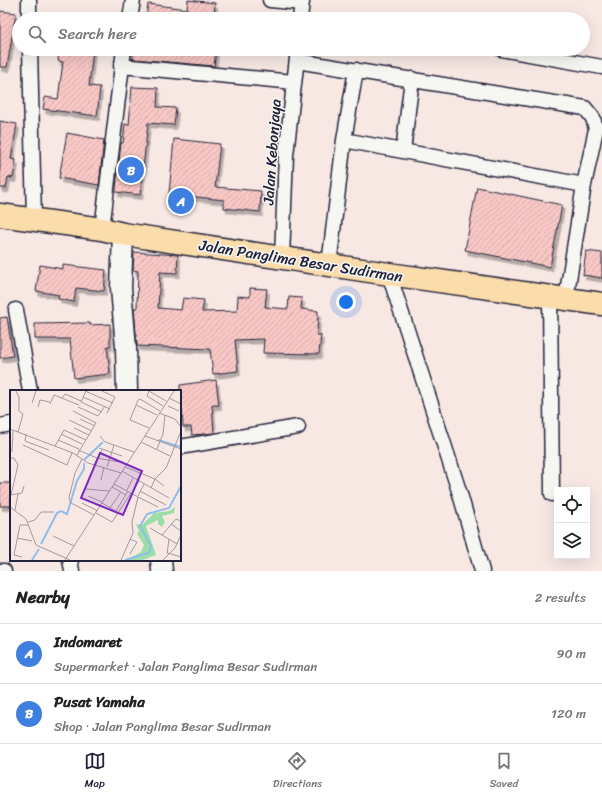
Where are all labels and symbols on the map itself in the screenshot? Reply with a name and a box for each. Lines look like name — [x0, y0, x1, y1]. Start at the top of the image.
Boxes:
street label: Jalan Kebonjaya — [255, 98, 289, 207]
pin: B — [118, 155, 144, 185]
pin: A — [168, 186, 194, 216]
street label: Jalan Panglima Besar Sudirman — [196, 232, 405, 290]
your location — [336, 292, 356, 312]
inset map — [10, 390, 181, 561]

